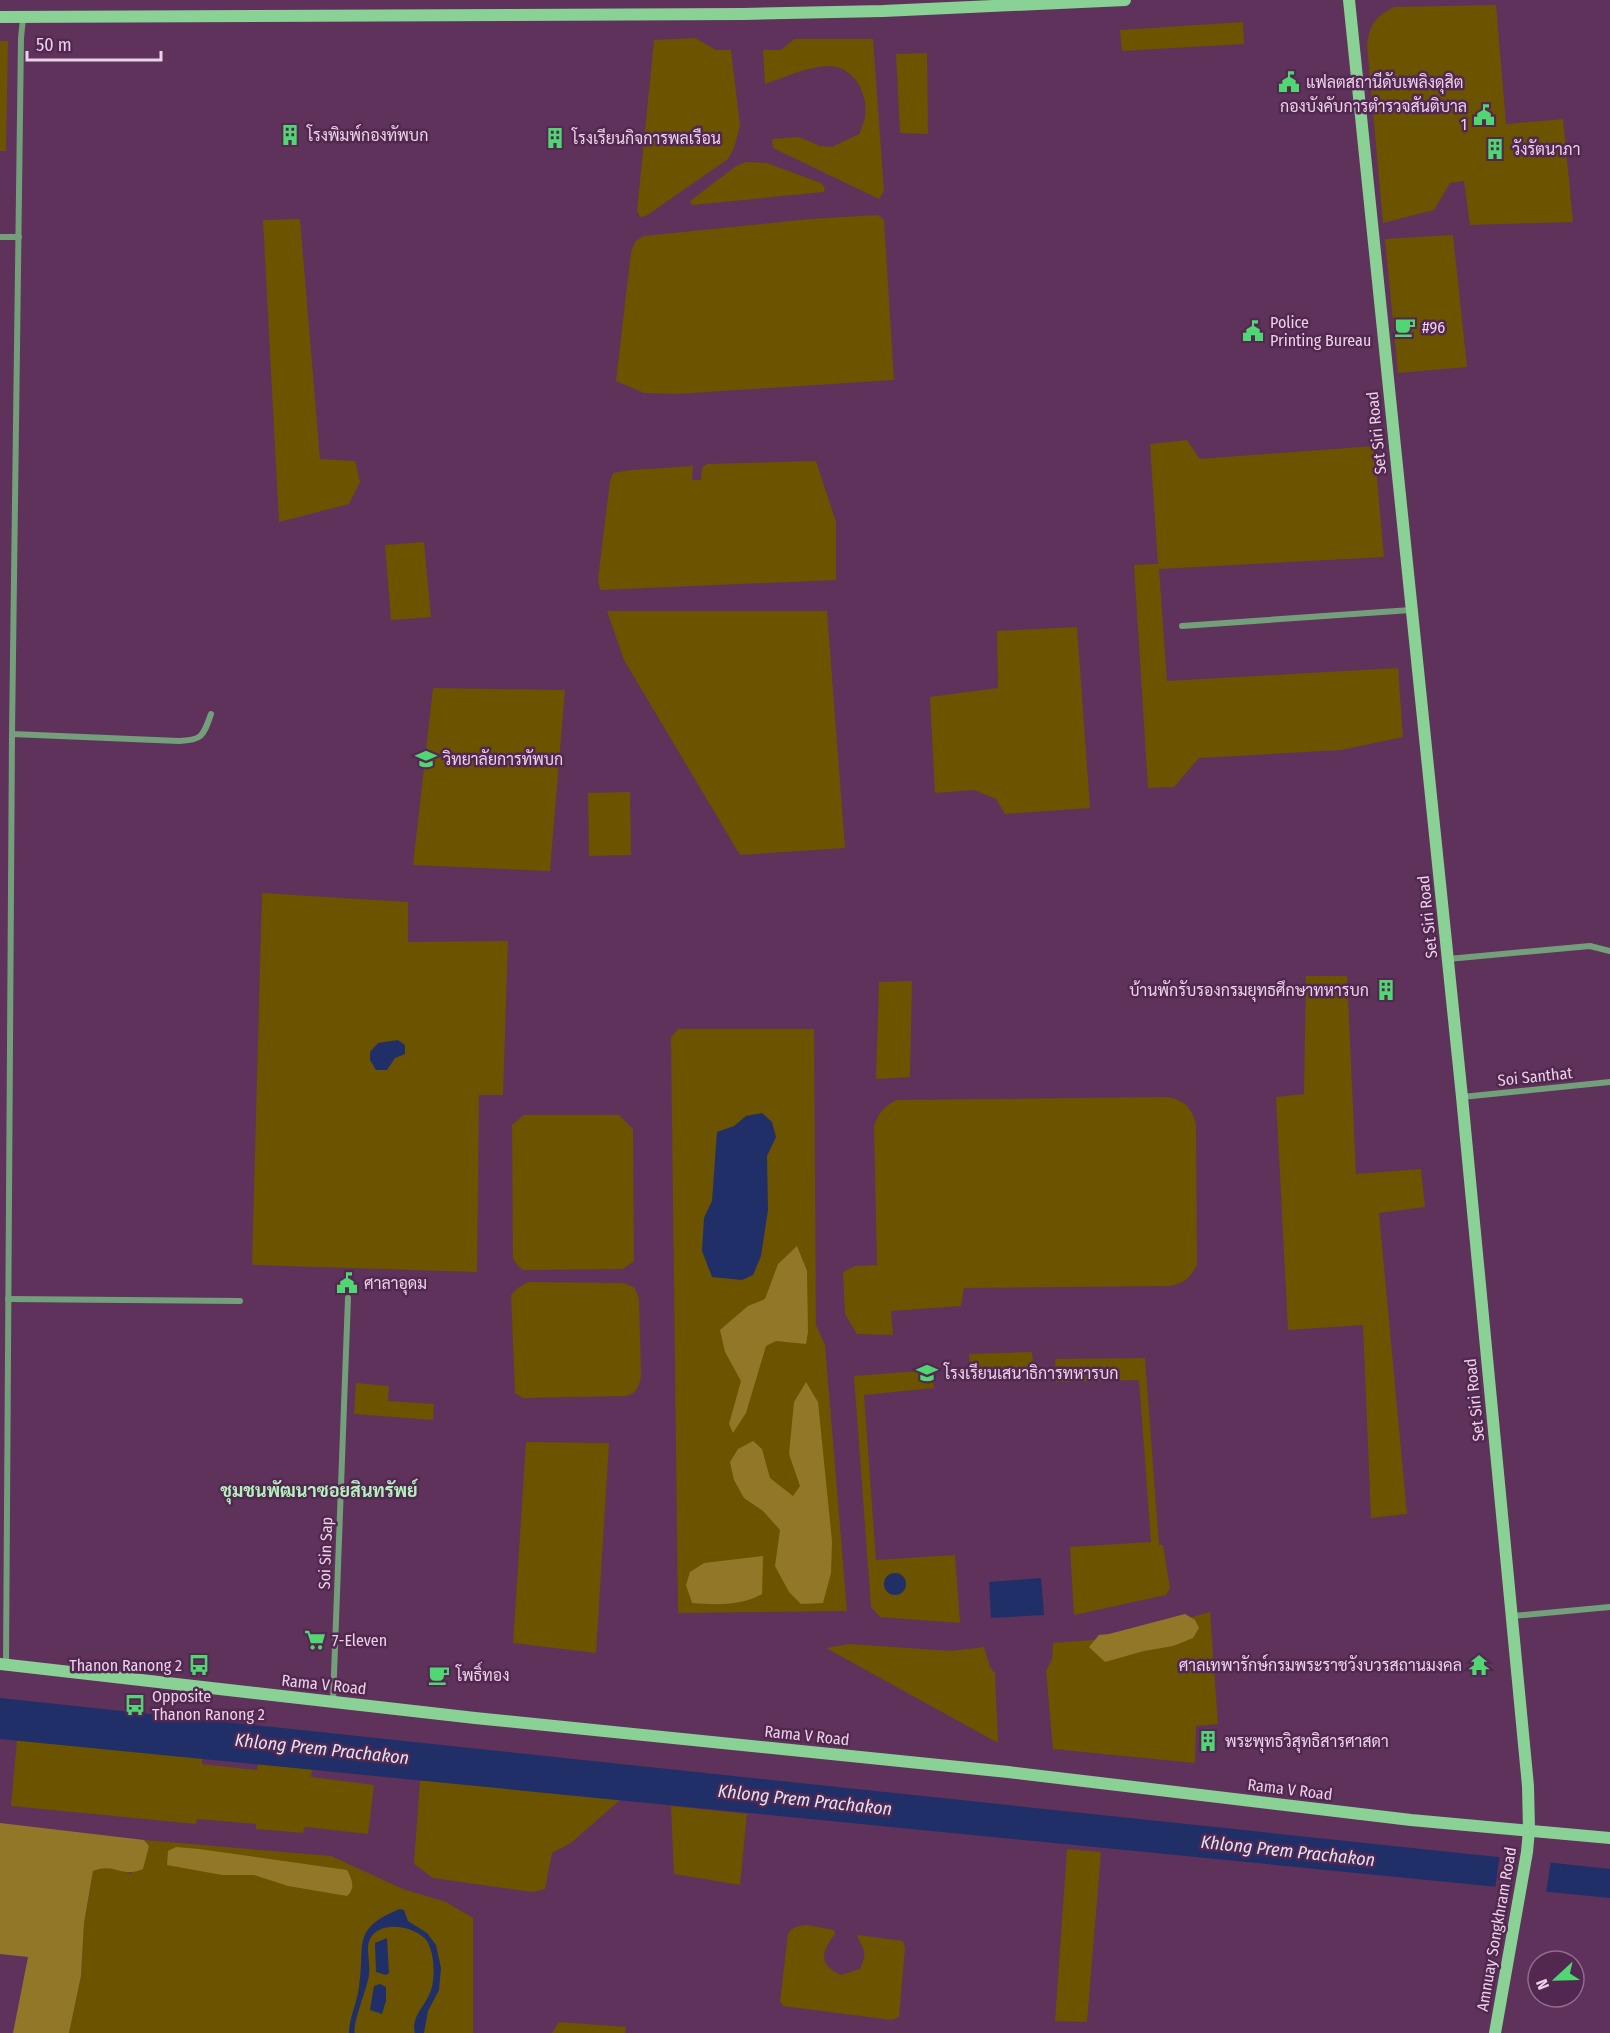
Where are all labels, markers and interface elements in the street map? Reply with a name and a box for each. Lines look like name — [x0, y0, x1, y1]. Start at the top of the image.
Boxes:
scale bar — [27, 24, 160, 62]
text: 50 m — [36, 34, 72, 56]
public building icon: แฟลตสถานีดับเพลิงดุสิต — [1277, 70, 1301, 94]
place label: แฟลตสถานีดับเพลิงดุสิต — [1306, 71, 1464, 94]
place label: กองบังคับการตำรวจสันติบาล 1 — [1280, 96, 1467, 134]
public building icon: กองบังคับการตำรวจสันติบาล 1 — [1472, 103, 1496, 127]
building icon: โรงพิมพ์กองทัพบก — [278, 123, 302, 147]
place label: โรงพิมพ์กองทัพบก — [306, 123, 428, 145]
building icon: โรงเรียนกิจการพลเรือน — [543, 126, 567, 150]
place label: โรงเรียนกิจการพลเรือน — [571, 127, 721, 148]
building icon: วังรัตนาภา — [1483, 137, 1507, 161]
place label: วังรัตนาภา — [1512, 139, 1580, 159]
place label: Police Printing Bureau — [1270, 313, 1371, 350]
cafe icon: #96 — [1393, 315, 1417, 339]
place label: #96 — [1422, 318, 1445, 337]
public building icon: Police Printing Bureau — [1241, 319, 1265, 343]
street label: Set Siri Road — [1363, 391, 1390, 475]
school or university icon: วิทยาลัยการทัพบก — [414, 747, 438, 771]
place label: วิทยาลัยการทัพบก — [442, 749, 563, 769]
street label: Set Siri Road — [1414, 875, 1441, 959]
building icon: บ้านพักรับรองกรมยุทธศึกษาทหารบก — [1374, 978, 1398, 1002]
place label: บ้านพักรับรองกรมยุทธศึกษาทหารบก — [1129, 980, 1369, 1002]
street label: Soi Santhat — [1497, 1063, 1574, 1090]
public building icon: ศาลาอุดม — [335, 1271, 359, 1295]
place label: ศาลาอุดม — [364, 1274, 427, 1295]
street label: Set Siri Road — [1461, 1358, 1488, 1442]
school or university icon: โรงเรียนเสนาธิการทหารบก — [915, 1361, 939, 1385]
place label: โรงเรียนเสนาธิการทหารบก — [943, 1362, 1118, 1383]
district label: ชุมชนพัฒนาซอยสินทรัพย์ — [220, 1478, 419, 1505]
street label: Soi Sin Sap — [315, 1516, 336, 1590]
supermarket icon: 7-Eleven — [303, 1628, 327, 1652]
place label: 7-Eleven — [332, 1631, 387, 1650]
bus stop icon: Thanon Ranong 2 — [187, 1653, 211, 1677]
place label: ศาลเทพารักษ์กรมพระราชวังบวรสถานมงคล — [1179, 1653, 1462, 1675]
temple icon: ศาลเทพารักษ์กรมพระราชวังบวรสถานมงคล — [1467, 1653, 1491, 1677]
place label: Thanon Ranong 2 — [69, 1656, 182, 1675]
place label: โพธิ์ทอง — [455, 1661, 509, 1685]
cafe icon: โพธิ์ทอง — [427, 1663, 451, 1687]
street label: Rama V Road — [280, 1671, 367, 1698]
place label: Opposite Thanon Ranong 2 — [152, 1687, 265, 1724]
bus stop icon: Opposite Thanon Ranong 2 — [123, 1693, 147, 1717]
street label: Rama V Road — [763, 1722, 850, 1749]
water label: Khlong Prem Prachakon — [234, 1729, 410, 1769]
building icon: พระพุทธวิสุทธิสารศาสดา — [1196, 1729, 1220, 1753]
place label: พระพุทธวิสุทธิสารศาสดา — [1225, 1732, 1389, 1753]
street label: Rama V Road — [1246, 1775, 1333, 1804]
water label: Khlong Prem Prachakon — [717, 1780, 893, 1820]
water label: Khlong Prem Prachakon — [1200, 1831, 1376, 1871]
street label: Amnuay Songkhram Road — [1473, 1846, 1520, 2013]
north arrow — [1526, 1949, 1586, 2009]
text: N — [1532, 1976, 1553, 1992]

